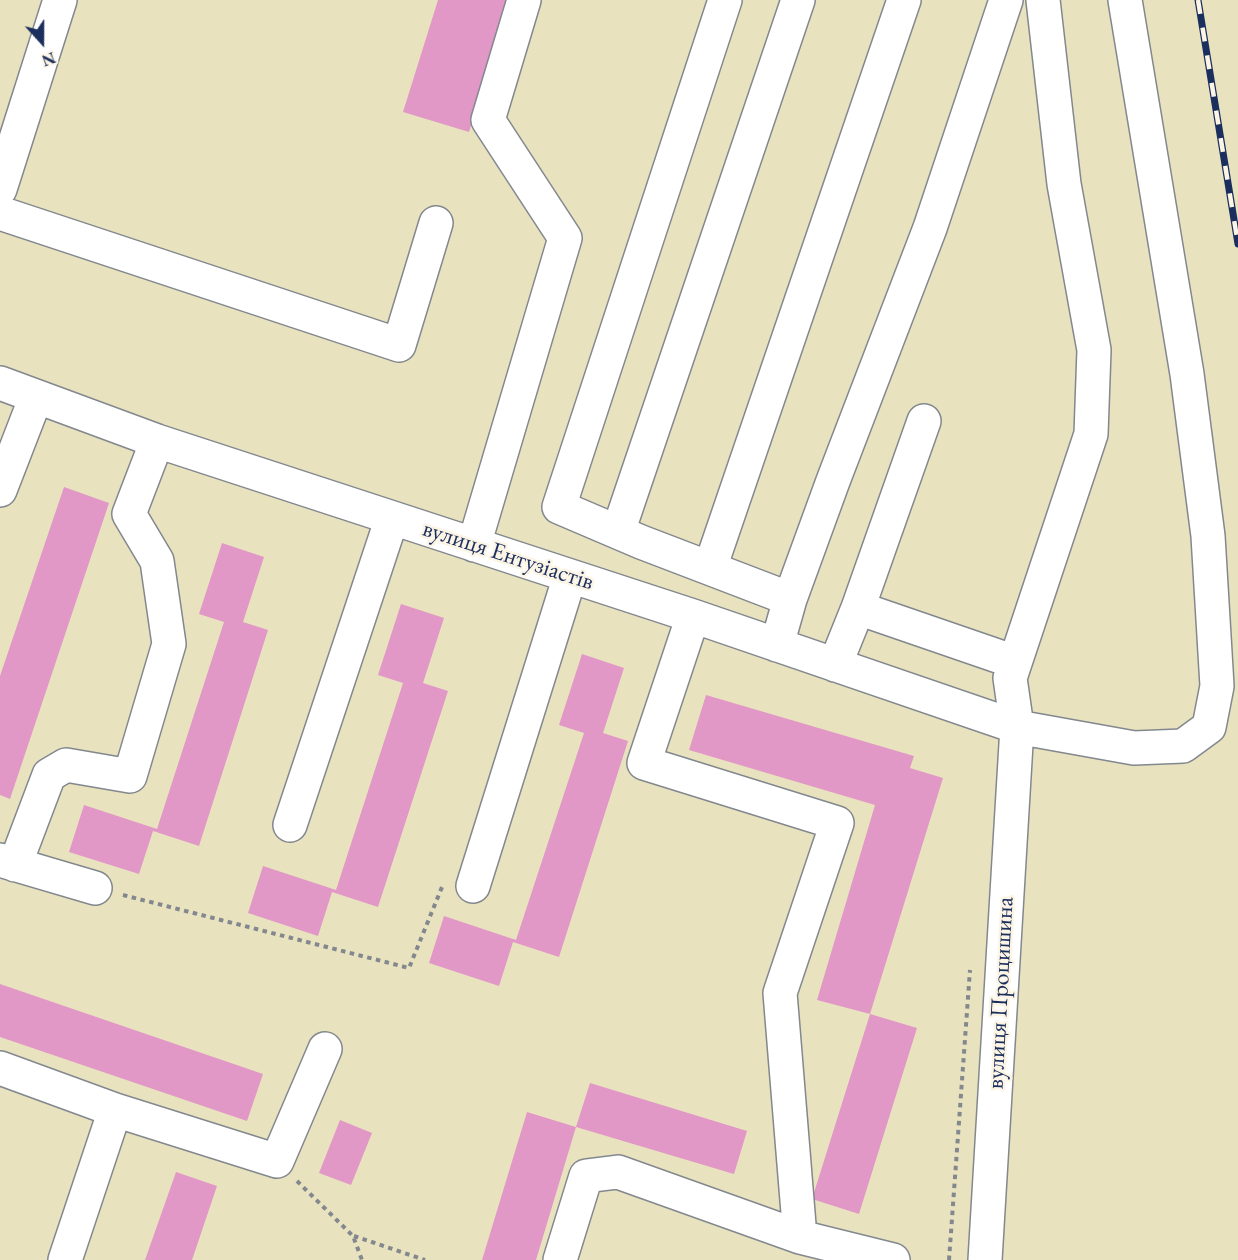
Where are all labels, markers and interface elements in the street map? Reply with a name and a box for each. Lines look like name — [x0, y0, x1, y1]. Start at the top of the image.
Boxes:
north arrow — [12, 12, 72, 72]
text: N — [39, 47, 58, 71]
street label: вулиця Ентузіастів — [419, 515, 597, 597]
street label: вулиця Процишина — [982, 896, 1020, 1090]

